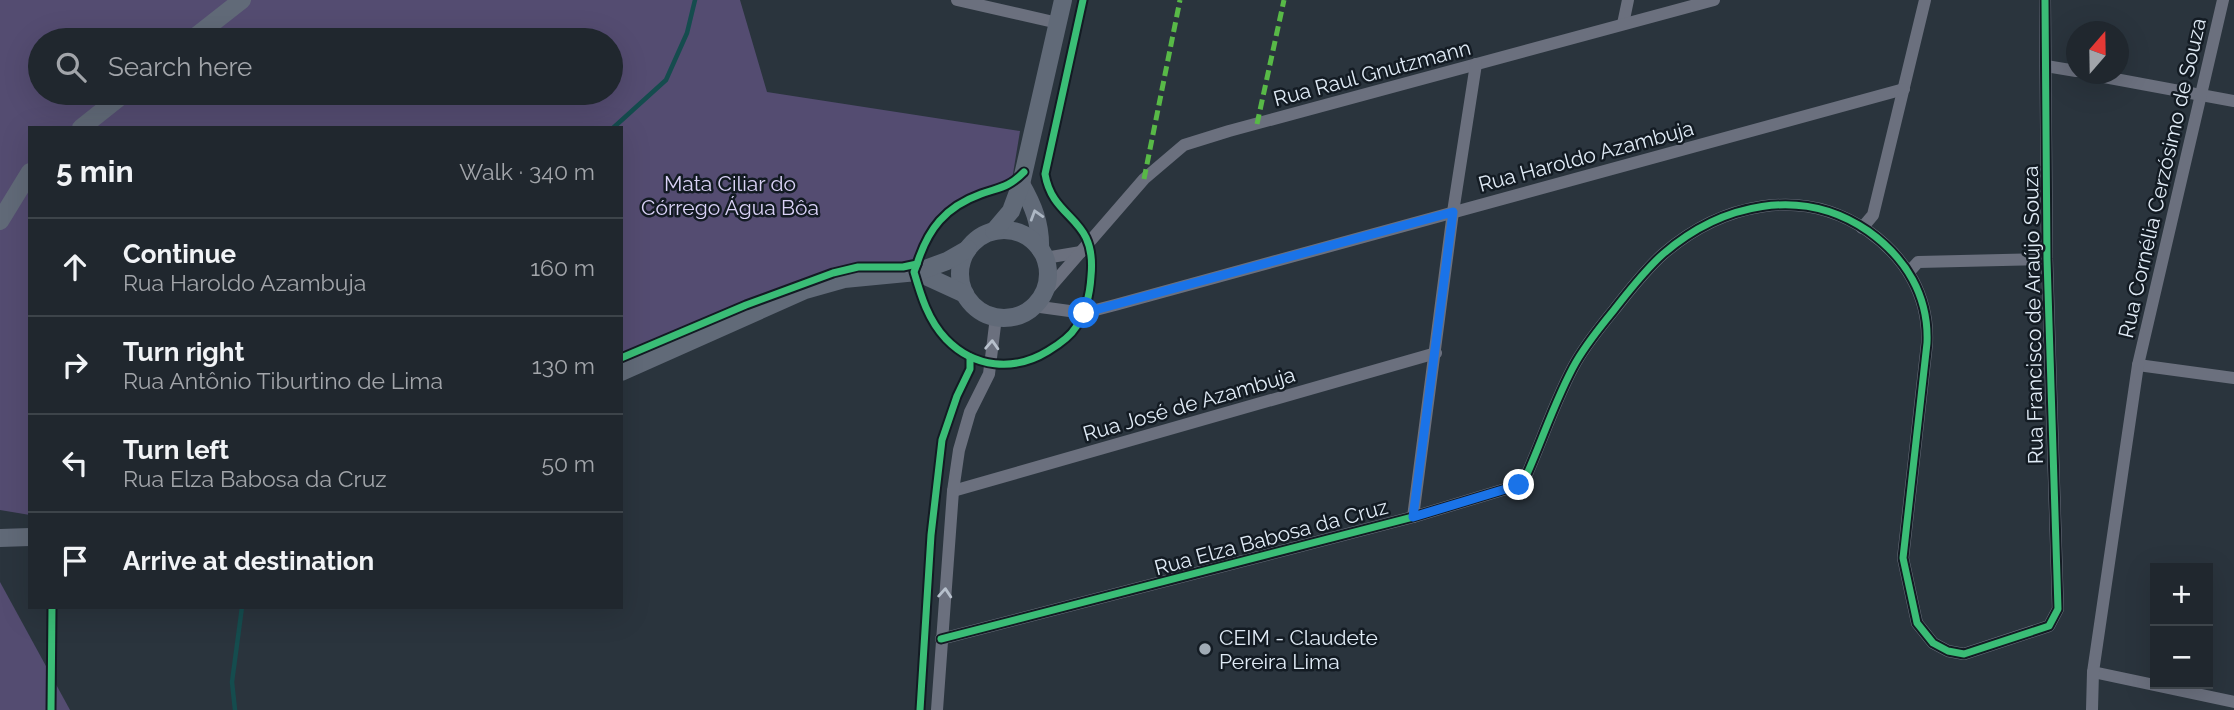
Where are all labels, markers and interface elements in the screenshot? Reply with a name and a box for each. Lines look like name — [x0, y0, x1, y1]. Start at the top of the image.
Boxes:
street label: Rua Cornélia Cerzósimo de Souza — [2113, 16, 2211, 340]
north arrow — [2066, 21, 2129, 84]
search box — [28, 28, 623, 105]
street label: Rua Raul Gnutzmann — [1271, 35, 1473, 111]
icon: search — [52, 48, 90, 86]
text: Search here — [108, 52, 252, 82]
street label: Rua Haroldo Azambuja — [1476, 115, 1696, 197]
text: 5 min — [56, 154, 134, 189]
text: Walk · 340 m — [459, 158, 595, 185]
street label: Rua Francisco de Araújo Souza — [2018, 166, 2048, 464]
park label: Mata Ciliar do Córrego Água Bôa — [641, 171, 819, 220]
one-way arrow — [1029, 209, 1044, 221]
text: Continue — [123, 239, 236, 269]
icon: ahead — [56, 248, 94, 286]
text: 160 m — [530, 254, 595, 281]
text: Rua Haroldo Azambuja — [123, 269, 366, 296]
route start — [1068, 297, 1099, 328]
text: Turn right — [123, 337, 244, 367]
one-way arrow — [985, 339, 1000, 350]
icon: right — [56, 346, 94, 384]
text: 130 m — [532, 352, 595, 379]
street label: Rua José de Azambuja — [1080, 362, 1298, 446]
text: Rua Antônio Tiburtino de Lima — [123, 367, 443, 394]
text: Turn left — [123, 435, 229, 465]
icon: left — [56, 444, 94, 482]
text: 50 m — [541, 450, 595, 477]
text: Rua Elza Babosa da Cruz — [123, 465, 387, 492]
route end — [1503, 469, 1534, 500]
street label: Rua Elza Babosa da Cruz — [1151, 494, 1391, 580]
icon: arrive — [56, 542, 94, 580]
text: Arrive at destination — [123, 546, 374, 576]
map controls — [2150, 563, 2213, 689]
button: + — [2150, 563, 2213, 626]
one-way arrow — [937, 587, 952, 598]
place label: CEIM - Claudete Pereira Lima — [1219, 625, 1378, 674]
button: − — [2150, 626, 2213, 689]
marker: CEIM - Claudete Pereira Lima — [1197, 641, 1213, 657]

